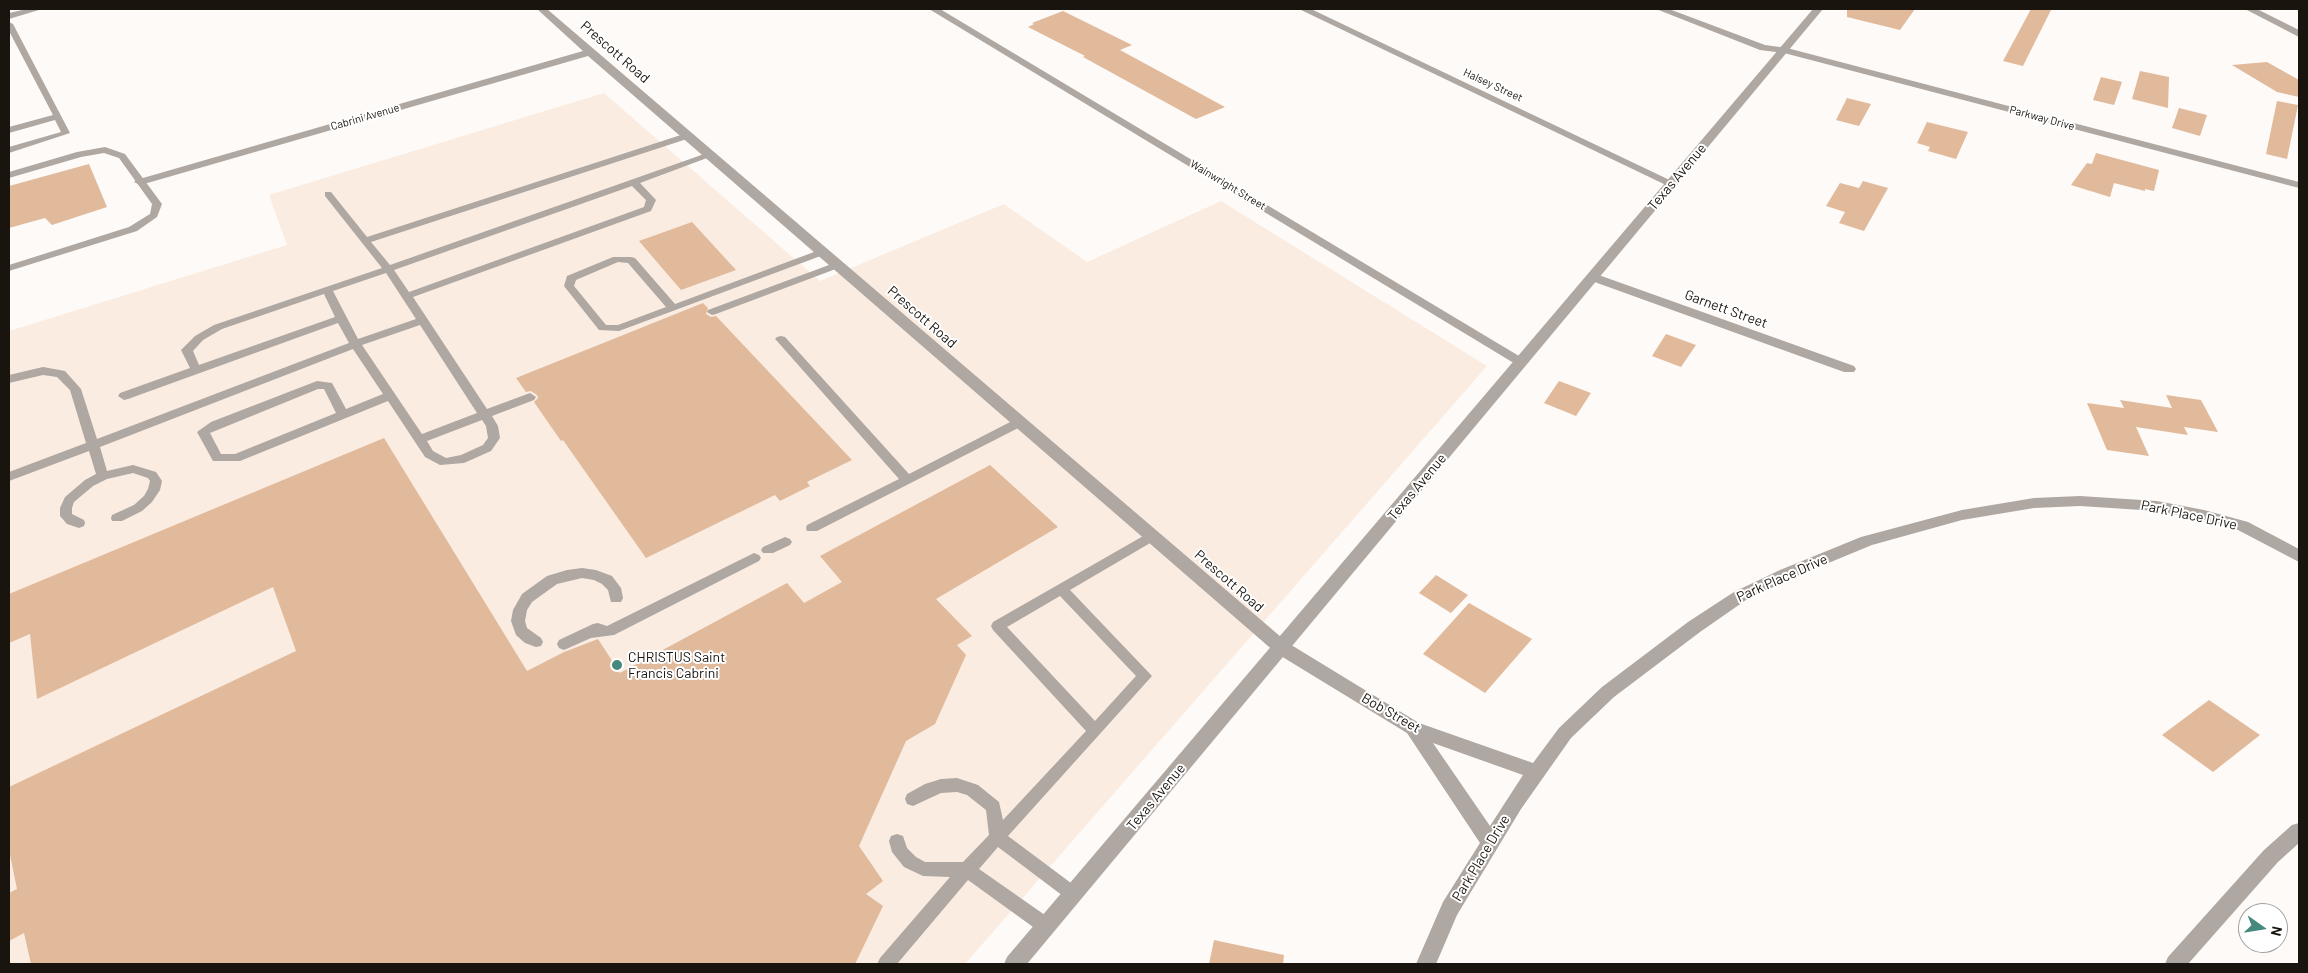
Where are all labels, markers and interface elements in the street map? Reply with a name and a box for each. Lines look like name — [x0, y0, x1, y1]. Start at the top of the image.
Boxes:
street label: Prescott Road — [577, 17, 653, 87]
street label: Halsey Street — [1461, 66, 1525, 104]
street label: Cabrini Avenue — [329, 101, 401, 133]
street label: Parkway Drive — [2008, 103, 2076, 133]
street label: Texas Avenue — [1644, 140, 1710, 214]
street label: Wainwright Street — [1188, 157, 1268, 213]
street label: Prescott Road — [884, 282, 960, 352]
street label: Garnett Street — [1682, 286, 1770, 332]
street label: Texas Avenue — [1384, 450, 1450, 524]
street label: Park Place Drive — [2139, 497, 2239, 533]
street label: Prescott Road — [1191, 546, 1267, 616]
street label: Park Place Drive — [1734, 550, 1830, 606]
place label: CHRISTUS Saint Francis Cabrini — [628, 649, 725, 682]
marker: CHRISTUS Saint Francis Cabrini — [610, 658, 624, 672]
street label: Bob Street — [1359, 689, 1423, 737]
street label: Texas Avenue — [1123, 760, 1189, 834]
street label: Park Place Drive — [1449, 812, 1513, 904]
north arrow — [2238, 903, 2288, 953]
text: N — [2268, 925, 2286, 938]

